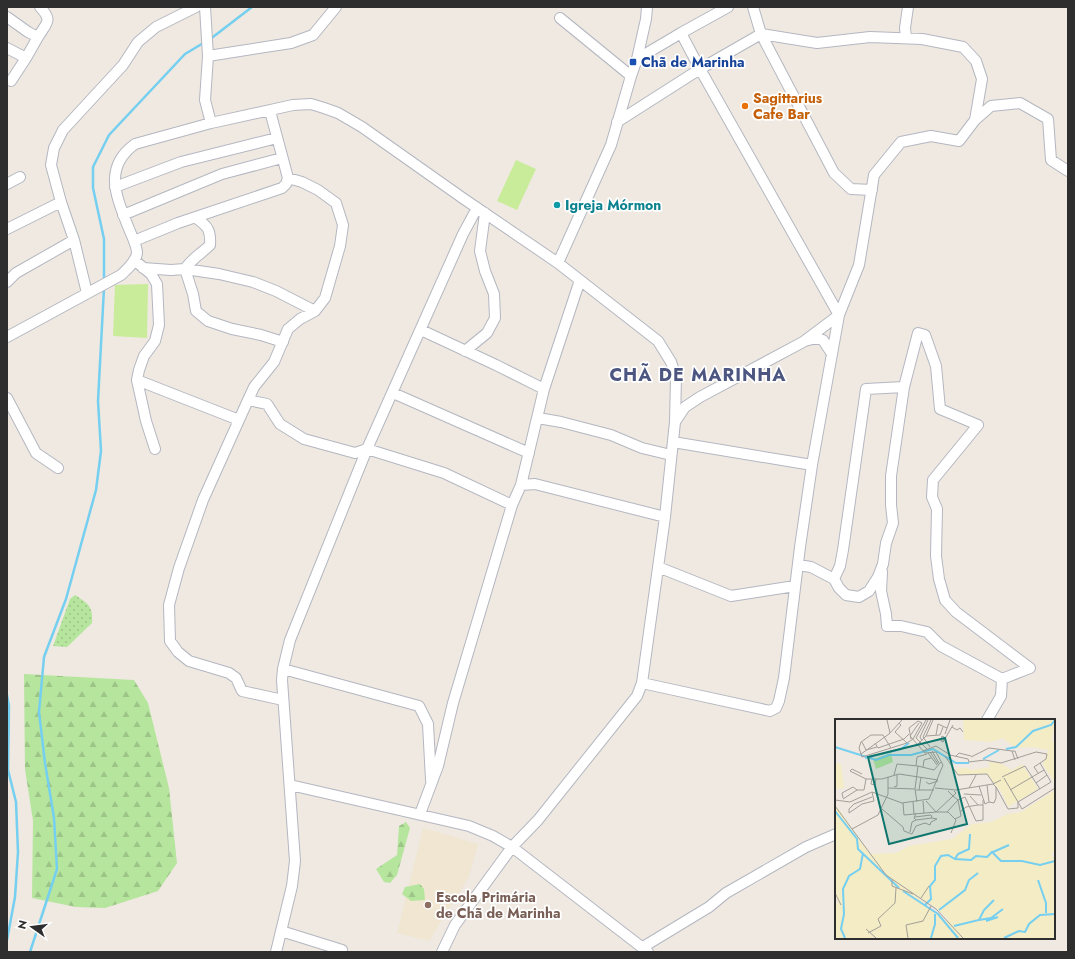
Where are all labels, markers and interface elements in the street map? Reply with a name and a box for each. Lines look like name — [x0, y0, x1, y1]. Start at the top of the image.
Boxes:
place label: Chã de Marinha — [641, 52, 745, 72]
marker: Chã de Marinha — [628, 57, 638, 67]
place label: Sagittarius Cafe Bar — [753, 88, 823, 124]
marker: Sagittarius Cafe Bar — [740, 101, 750, 111]
place label: Igreja Mórmon — [565, 195, 661, 215]
marker: Igreja Mórmon — [552, 200, 562, 210]
district label: CHÃ DE MARINHA — [609, 362, 787, 388]
inset map — [835, 719, 1055, 939]
place label: Escola Primária de Chã de Marinha — [436, 887, 561, 923]
marker: Escola Primária de Chã de Marinha — [423, 900, 433, 910]
north arrow — [12, 907, 52, 947]
text: N — [13, 918, 31, 931]

